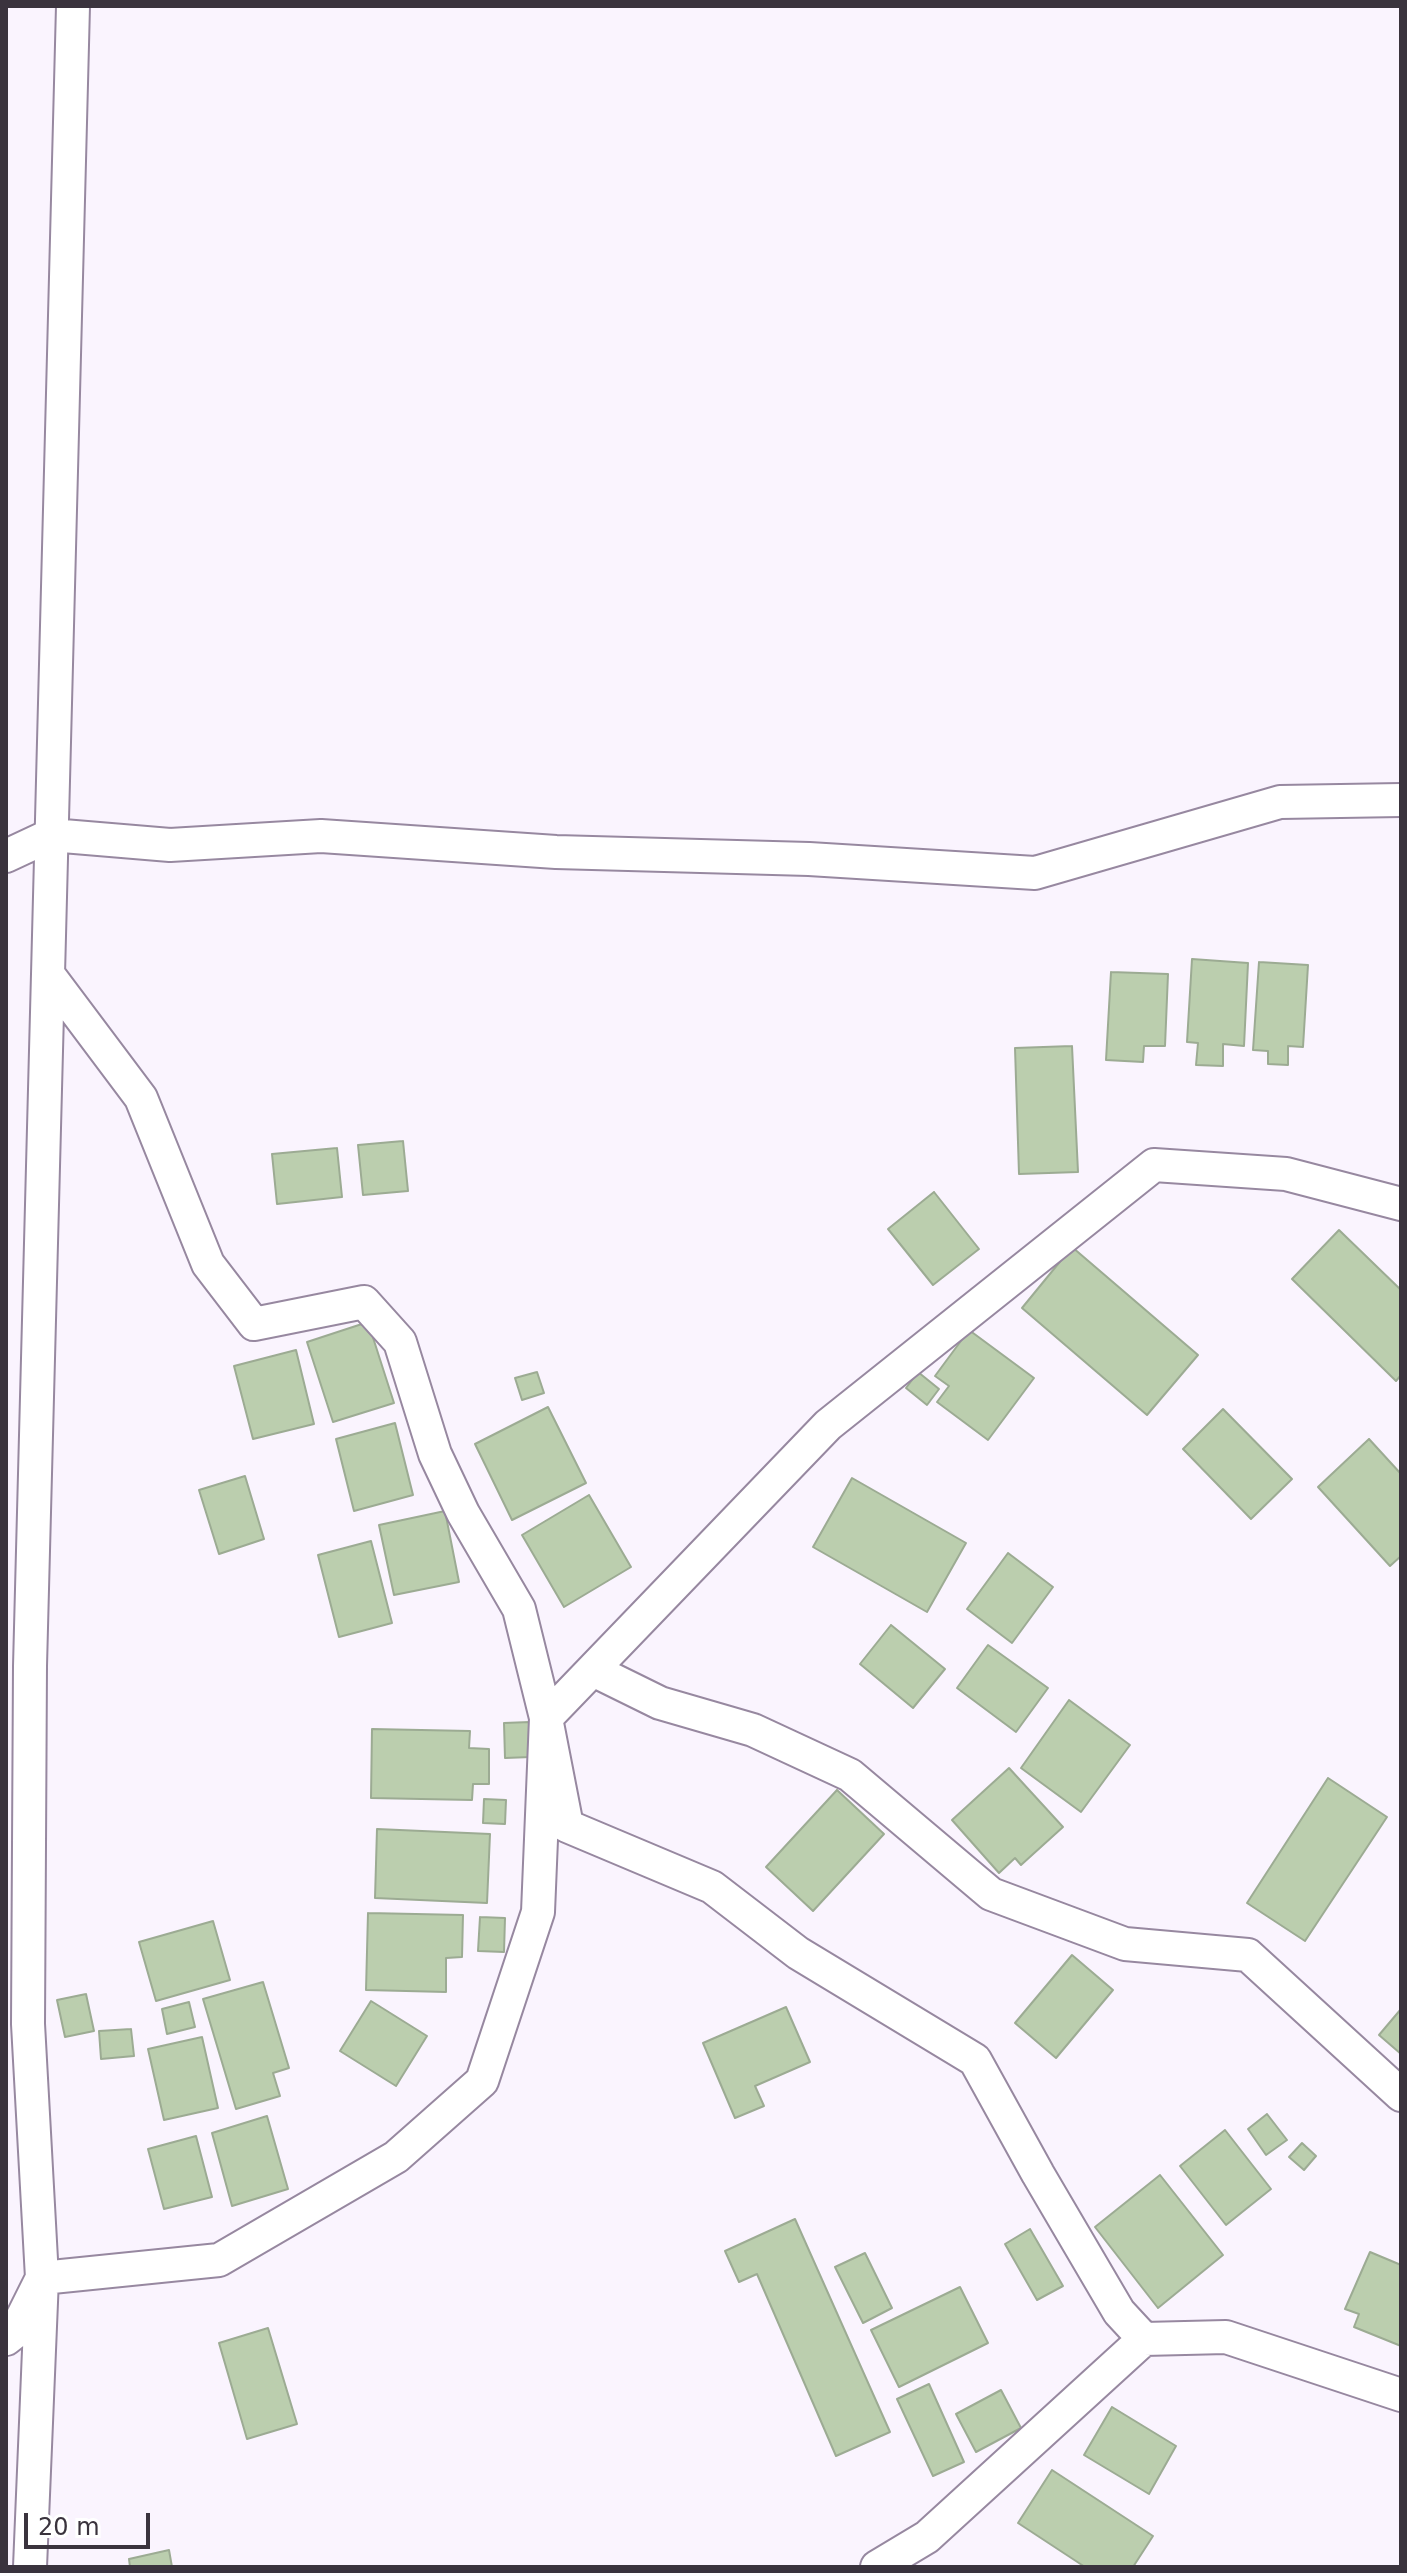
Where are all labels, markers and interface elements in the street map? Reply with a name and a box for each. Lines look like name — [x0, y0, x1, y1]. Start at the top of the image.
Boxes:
scale bar — [28, 2497, 154, 2547]
text: 20 m — [38, 2513, 100, 2541]

